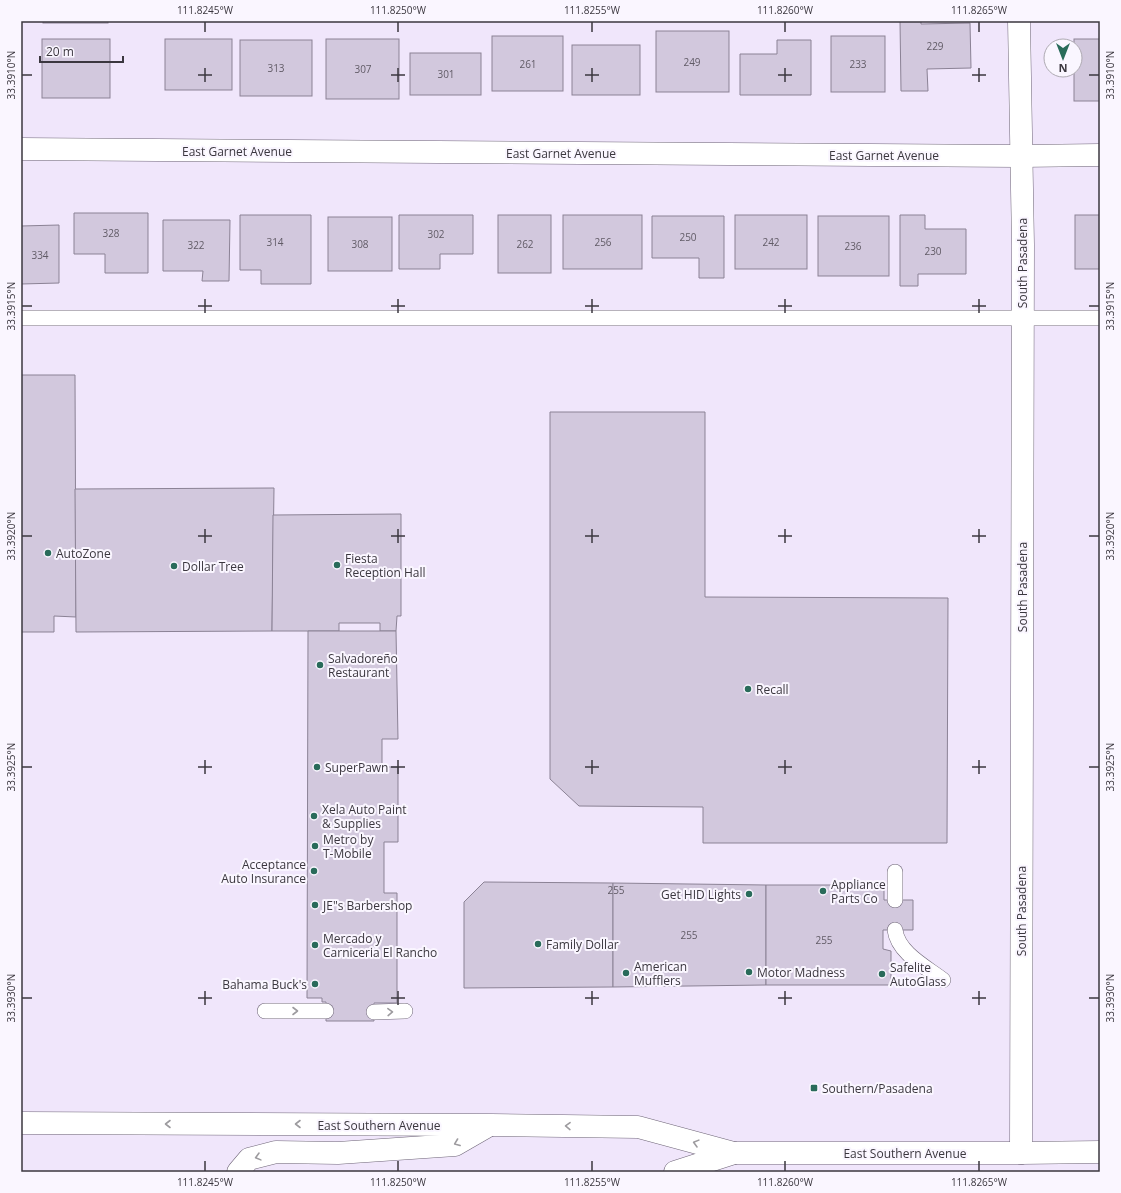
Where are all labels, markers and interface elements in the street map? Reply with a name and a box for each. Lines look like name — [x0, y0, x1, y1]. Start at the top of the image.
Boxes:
text: 111.8245°W — [177, 3, 234, 17]
text: 111.8250°W — [370, 3, 427, 17]
text: 111.8255°W — [564, 3, 621, 17]
text: 111.8260°W — [757, 3, 814, 17]
text: 111.8265°W — [951, 3, 1008, 17]
scale bar — [40, 38, 123, 64]
north arrow — [1043, 38, 1083, 78]
house number: 229 — [926, 39, 944, 53]
text: 20 m — [46, 43, 74, 60]
text: 33.3910°N — [4, 51, 18, 99]
text: 33.3910°N — [1103, 51, 1117, 99]
house number: 249 — [683, 55, 701, 69]
house number: 261 — [519, 57, 537, 71]
house number: 233 — [849, 57, 867, 71]
house number: 313 — [267, 61, 285, 75]
text: N — [1059, 61, 1067, 76]
house number: 307 — [354, 62, 372, 76]
house number: 301 — [437, 67, 455, 81]
street label: East Garnet Avenue — [182, 143, 292, 160]
street label: East Garnet Avenue — [506, 145, 616, 162]
street label: East Garnet Avenue — [829, 147, 939, 164]
street label: South Pasadena — [1014, 218, 1031, 308]
house number: 328 — [102, 226, 120, 240]
house number: 302 — [427, 227, 445, 241]
house number: 250 — [679, 230, 697, 244]
house number: 314 — [266, 235, 284, 249]
house number: 256 — [594, 235, 612, 249]
house number: 242 — [762, 235, 780, 249]
house number: 308 — [351, 237, 369, 251]
house number: 262 — [516, 237, 534, 251]
house number: 322 — [187, 238, 205, 252]
house number: 236 — [844, 239, 862, 253]
house number: 230 — [924, 244, 942, 258]
house number: 334 — [31, 248, 49, 262]
text: 33.3915°N — [4, 282, 18, 330]
text: 33.3915°N — [1103, 282, 1117, 330]
text: 33.3920°N — [4, 512, 18, 560]
text: 33.3920°N — [1103, 512, 1117, 560]
street label: South Pasadena — [1014, 542, 1031, 632]
place label: AutoZone — [56, 545, 111, 562]
marker: AutoZone — [43, 548, 53, 558]
place label: Fiesta Reception Hall — [345, 550, 426, 581]
place label: Dollar Tree — [182, 558, 244, 575]
marker: Fiesta Reception Hall — [332, 560, 342, 570]
marker: Dollar Tree — [169, 561, 179, 571]
place label: Salvadoreño Restaurant — [328, 650, 398, 681]
marker: Salvadoreño Restaurant — [315, 660, 325, 670]
place label: Recall — [756, 681, 789, 698]
marker: Recall — [743, 684, 753, 694]
text: 33.3925°N — [4, 743, 18, 791]
text: 33.3925°N — [1103, 743, 1117, 791]
place label: SuperPawn — [325, 759, 388, 776]
marker: SuperPawn — [312, 762, 322, 772]
place label: Xela Auto Paint & Supplies — [322, 801, 407, 832]
marker: Xela Auto Paint & Supplies — [309, 811, 319, 821]
place label: Metro by T-Mobile — [323, 831, 374, 862]
marker: Metro by T-Mobile — [310, 841, 320, 851]
place label: Acceptance Auto Insurance — [221, 856, 306, 887]
marker: Acceptance Auto Insurance — [309, 866, 319, 876]
street label: South Pasadena — [1013, 866, 1030, 956]
place label: Appliance Parts Co — [831, 876, 886, 907]
house number: 255 — [607, 883, 625, 897]
place label: Get HID Lights — [661, 886, 741, 903]
marker: Appliance Parts Co — [818, 886, 828, 896]
marker: Get HID Lights — [744, 889, 754, 899]
place label: JE"s Barbershop — [322, 897, 412, 914]
marker: JE"s Barbershop — [310, 900, 320, 910]
house number: 255 — [680, 928, 698, 942]
place label: Mercado y Carniceria El Rancho — [323, 930, 437, 961]
house number: 255 — [815, 933, 833, 947]
place label: Family Dollar — [546, 936, 619, 953]
marker: Family Dollar — [533, 939, 543, 949]
marker: Mercado y Carniceria El Rancho — [310, 940, 320, 950]
place label: American Mufflers — [634, 958, 687, 989]
place label: Safelite AutoGlass — [890, 959, 947, 990]
place label: Motor Madness — [757, 964, 845, 981]
marker: Motor Madness — [744, 967, 754, 977]
marker: American Mufflers — [621, 968, 631, 978]
marker: Safelite AutoGlass — [877, 969, 887, 979]
text: 33.3930°N — [4, 974, 18, 1022]
text: 33.3930°N — [1103, 974, 1117, 1022]
place label: Bahama Buck's — [222, 976, 307, 993]
marker: Bahama Buck's — [310, 979, 320, 989]
one-way arrow — [292, 1007, 298, 1015]
one-way arrow — [387, 1008, 393, 1016]
place label: Southern/Pasadena — [822, 1080, 933, 1097]
marker: Southern/Pasadena — [809, 1083, 819, 1093]
street label: East Southern Avenue — [317, 1117, 441, 1134]
one-way arrow — [165, 1120, 171, 1128]
one-way arrow — [295, 1120, 301, 1128]
one-way arrow — [565, 1122, 571, 1130]
one-way arrow — [453, 1138, 460, 1146]
one-way arrow — [693, 1139, 700, 1148]
street label: East Southern Avenue — [843, 1145, 967, 1162]
one-way arrow — [255, 1152, 261, 1160]
text: 111.8245°W — [177, 1175, 234, 1189]
text: 111.8250°W — [370, 1175, 427, 1189]
text: 111.8255°W — [564, 1175, 621, 1189]
text: 111.8260°W — [757, 1175, 814, 1189]
text: 111.8265°W — [951, 1175, 1008, 1189]

